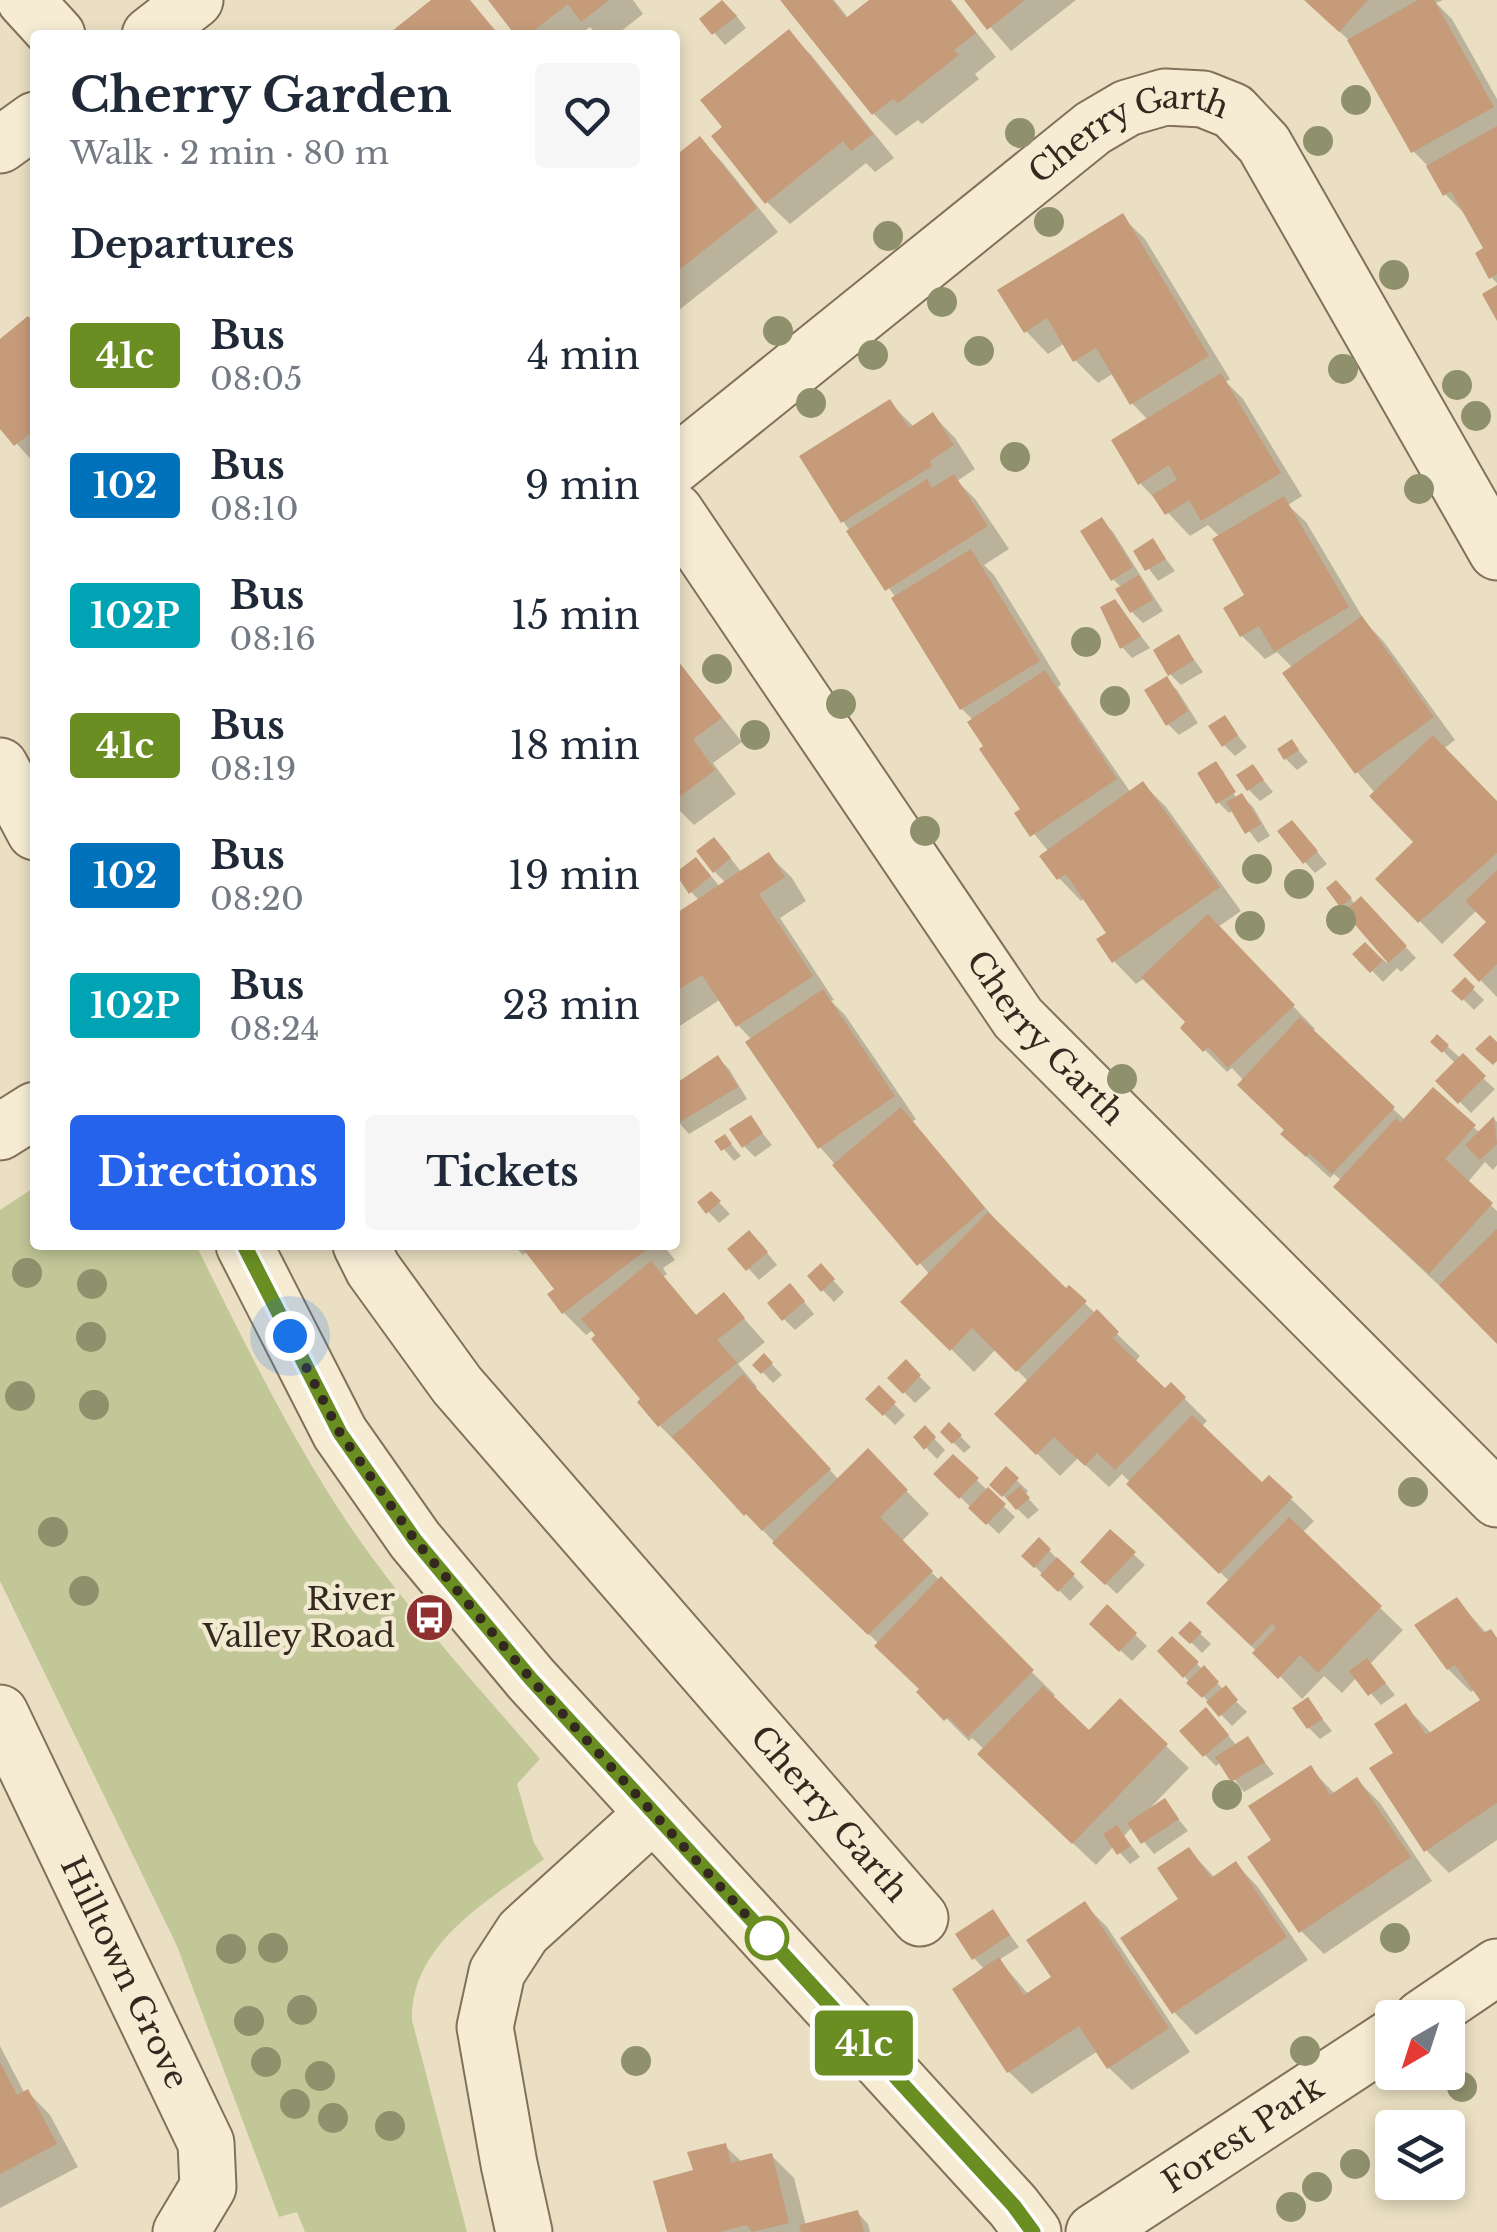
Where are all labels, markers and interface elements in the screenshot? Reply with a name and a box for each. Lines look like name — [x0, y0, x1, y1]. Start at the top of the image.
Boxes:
button: heart — [535, 63, 640, 168]
text: Cherry Garden — [70, 65, 452, 125]
street label: Cherry Garth — [1020, 77, 1235, 192]
text: Walk · 2 min · 80 m — [70, 133, 389, 173]
text: Departures — [70, 221, 294, 268]
text: Bus — [210, 312, 285, 359]
text: 4 min — [527, 332, 640, 379]
text: 41c — [96, 334, 154, 377]
text: 08:05 — [210, 359, 302, 399]
text: Bus — [210, 442, 285, 489]
text: 9 min — [525, 462, 640, 509]
text: 102 — [93, 464, 157, 507]
text: 08:10 — [210, 489, 298, 529]
text: Bus — [230, 572, 304, 619]
text: 15 min — [511, 592, 640, 639]
text: 102P — [90, 594, 180, 637]
text: 08:16 — [230, 619, 316, 659]
text: Bus — [210, 702, 285, 749]
text: 18 min — [509, 722, 640, 769]
text: 41c — [96, 724, 154, 767]
text: 08:19 — [210, 749, 296, 789]
text: Bus — [210, 832, 285, 879]
text: 19 min — [508, 852, 640, 899]
text: 102 — [93, 854, 157, 897]
text: 08:20 — [210, 879, 304, 919]
street label: Cherry Garth — [958, 943, 1133, 1133]
text: Bus — [230, 962, 304, 1009]
text: 23 min — [502, 982, 640, 1029]
text: 102P — [90, 984, 180, 1027]
text: 08:24 — [230, 1009, 319, 1049]
button: Directions — [70, 1115, 345, 1230]
button: Tickets — [365, 1115, 640, 1230]
your location — [265, 1311, 315, 1361]
place label: River Valley Road — [202, 1579, 396, 1656]
bus stop icon: River Valley Road — [404, 1591, 456, 1643]
street label: Cherry Garth — [742, 1718, 917, 1910]
street label: Hilltown Grove — [52, 1850, 197, 2095]
unlabelled marker — [746, 1917, 788, 1959]
north arrow — [1375, 2000, 1465, 2090]
map controls — [1375, 2000, 1465, 2200]
line badge: 41c — [806, 2010, 922, 2076]
text: 41c — [835, 2022, 893, 2065]
street label: Forest Park — [1155, 2067, 1331, 2202]
button: layers — [1375, 2110, 1465, 2200]

